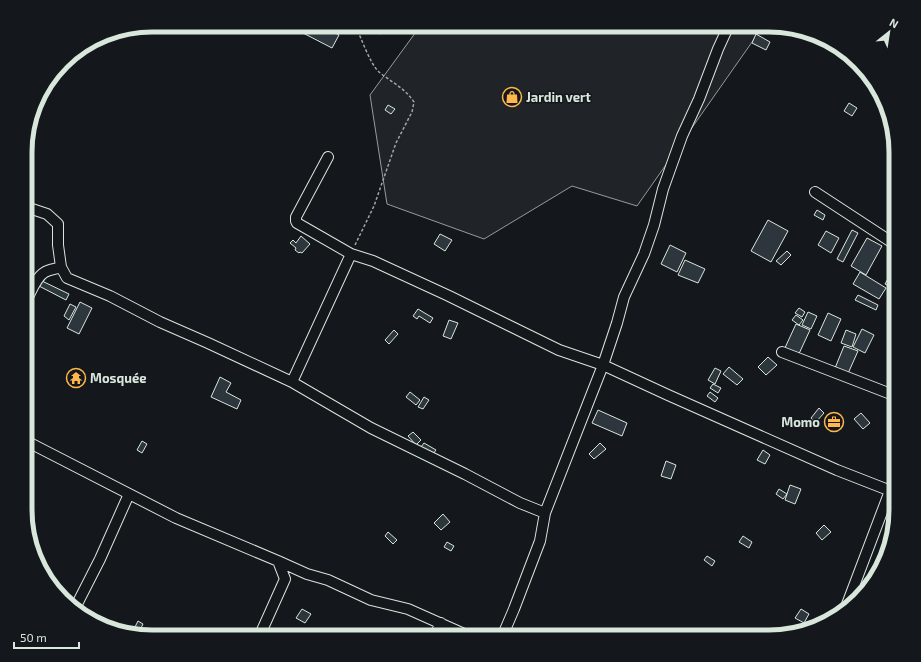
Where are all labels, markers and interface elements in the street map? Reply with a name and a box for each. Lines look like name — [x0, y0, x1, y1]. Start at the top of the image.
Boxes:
north arrow — [869, 12, 909, 52]
text: N — [888, 15, 901, 31]
shop icon: Jardin vert — [501, 86, 523, 108]
place label: Jardin vert — [526, 89, 592, 105]
temple icon: Mosquée — [65, 367, 87, 389]
place label: Mosquée — [90, 370, 147, 386]
office icon: Momo — [823, 411, 845, 433]
place label: Momo — [781, 414, 820, 430]
scale bar — [14, 624, 79, 650]
text: 50 m — [20, 630, 47, 644]

